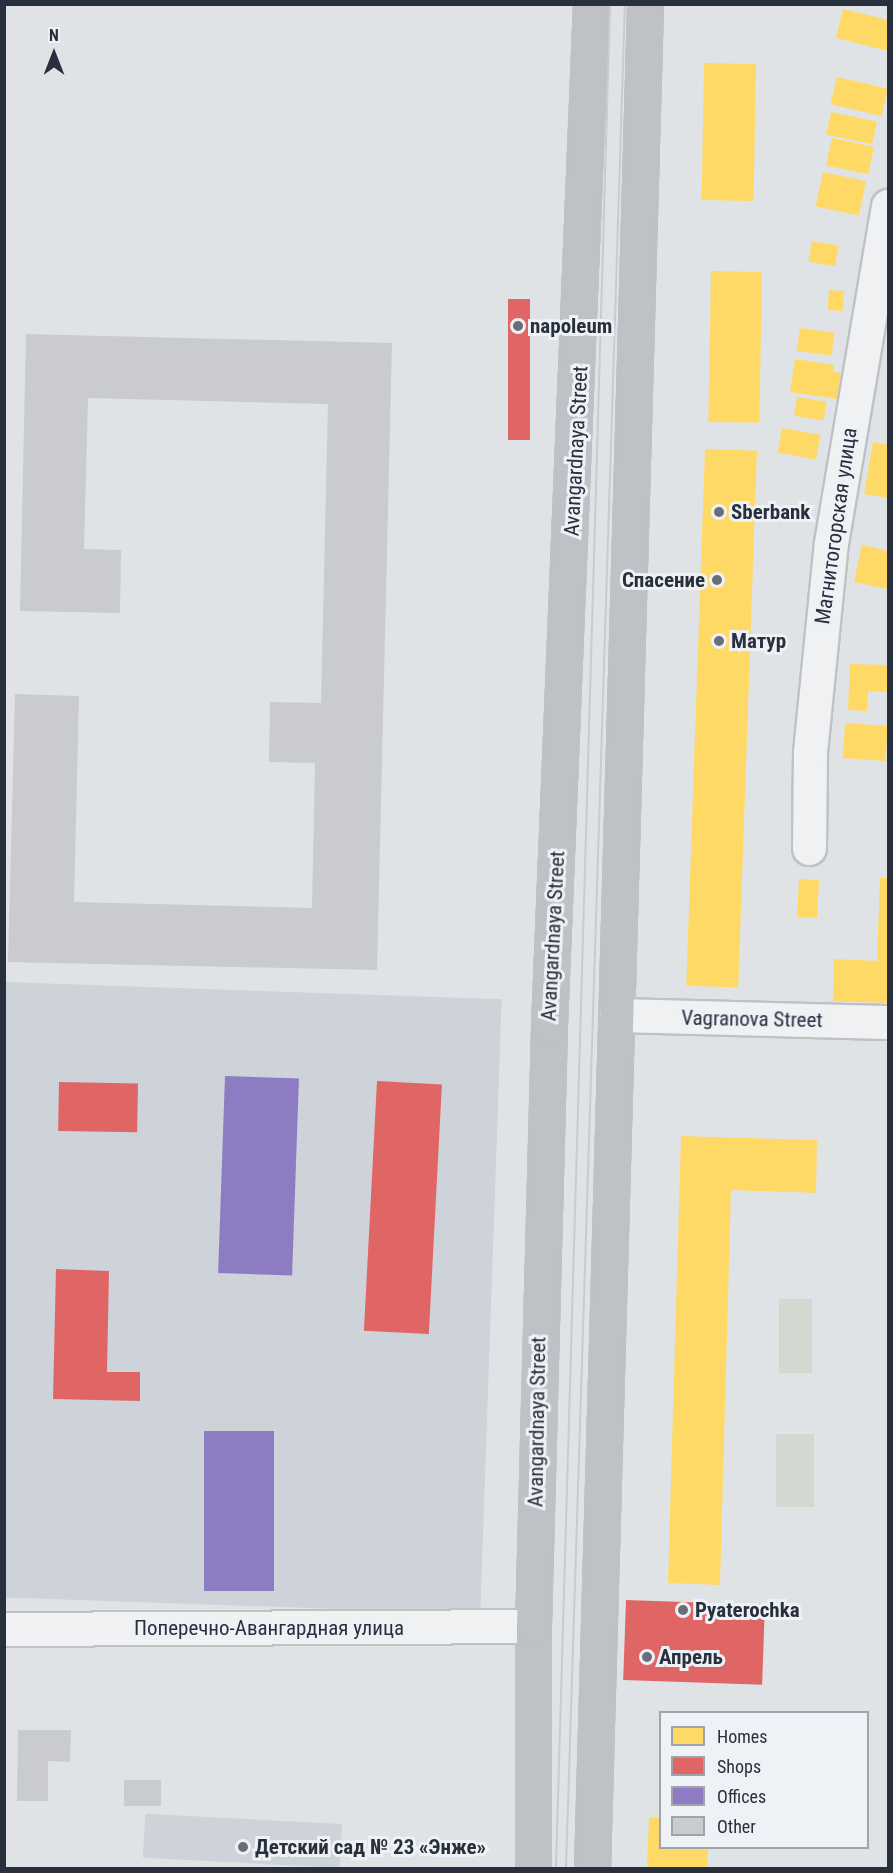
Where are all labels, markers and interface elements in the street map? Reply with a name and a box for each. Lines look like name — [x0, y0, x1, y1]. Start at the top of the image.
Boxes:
north arrow — [24, 24, 84, 84]
text: N — [49, 26, 59, 45]
place label: napoleum — [530, 313, 612, 339]
marker: napoleum — [511, 319, 525, 333]
street label: Avangardnaya Street — [559, 365, 593, 537]
street label: Магнитогорская улица — [810, 426, 862, 626]
place label: Sberbank — [731, 499, 810, 525]
marker: Sberbank — [712, 505, 726, 519]
place label: Спасение — [622, 567, 705, 593]
marker: Спасение — [710, 573, 724, 587]
place label: Матур — [731, 628, 786, 654]
marker: Матур — [712, 634, 726, 648]
street label: Avangardnaya Street — [536, 850, 570, 1022]
street label: Vagranova Street — [681, 1005, 823, 1033]
street label: Avangardnaya Street — [523, 1337, 551, 1507]
place label: Pyaterochka — [695, 1597, 800, 1623]
marker: Pyaterochka — [676, 1603, 690, 1617]
street label: Поперечно-Авангардная улица — [134, 1615, 404, 1641]
place label: Апрель — [659, 1644, 723, 1670]
marker: Апрель — [640, 1650, 654, 1664]
legend — [659, 1711, 869, 1849]
text: Homes — [717, 1726, 767, 1747]
text: Shops — [717, 1756, 761, 1777]
text: Offices — [717, 1786, 766, 1807]
text: Other — [717, 1816, 756, 1837]
place label: Детский сад № 23 «Энже» — [255, 1834, 486, 1860]
marker: Детский сад № 23 «Энже» — [236, 1840, 250, 1854]

